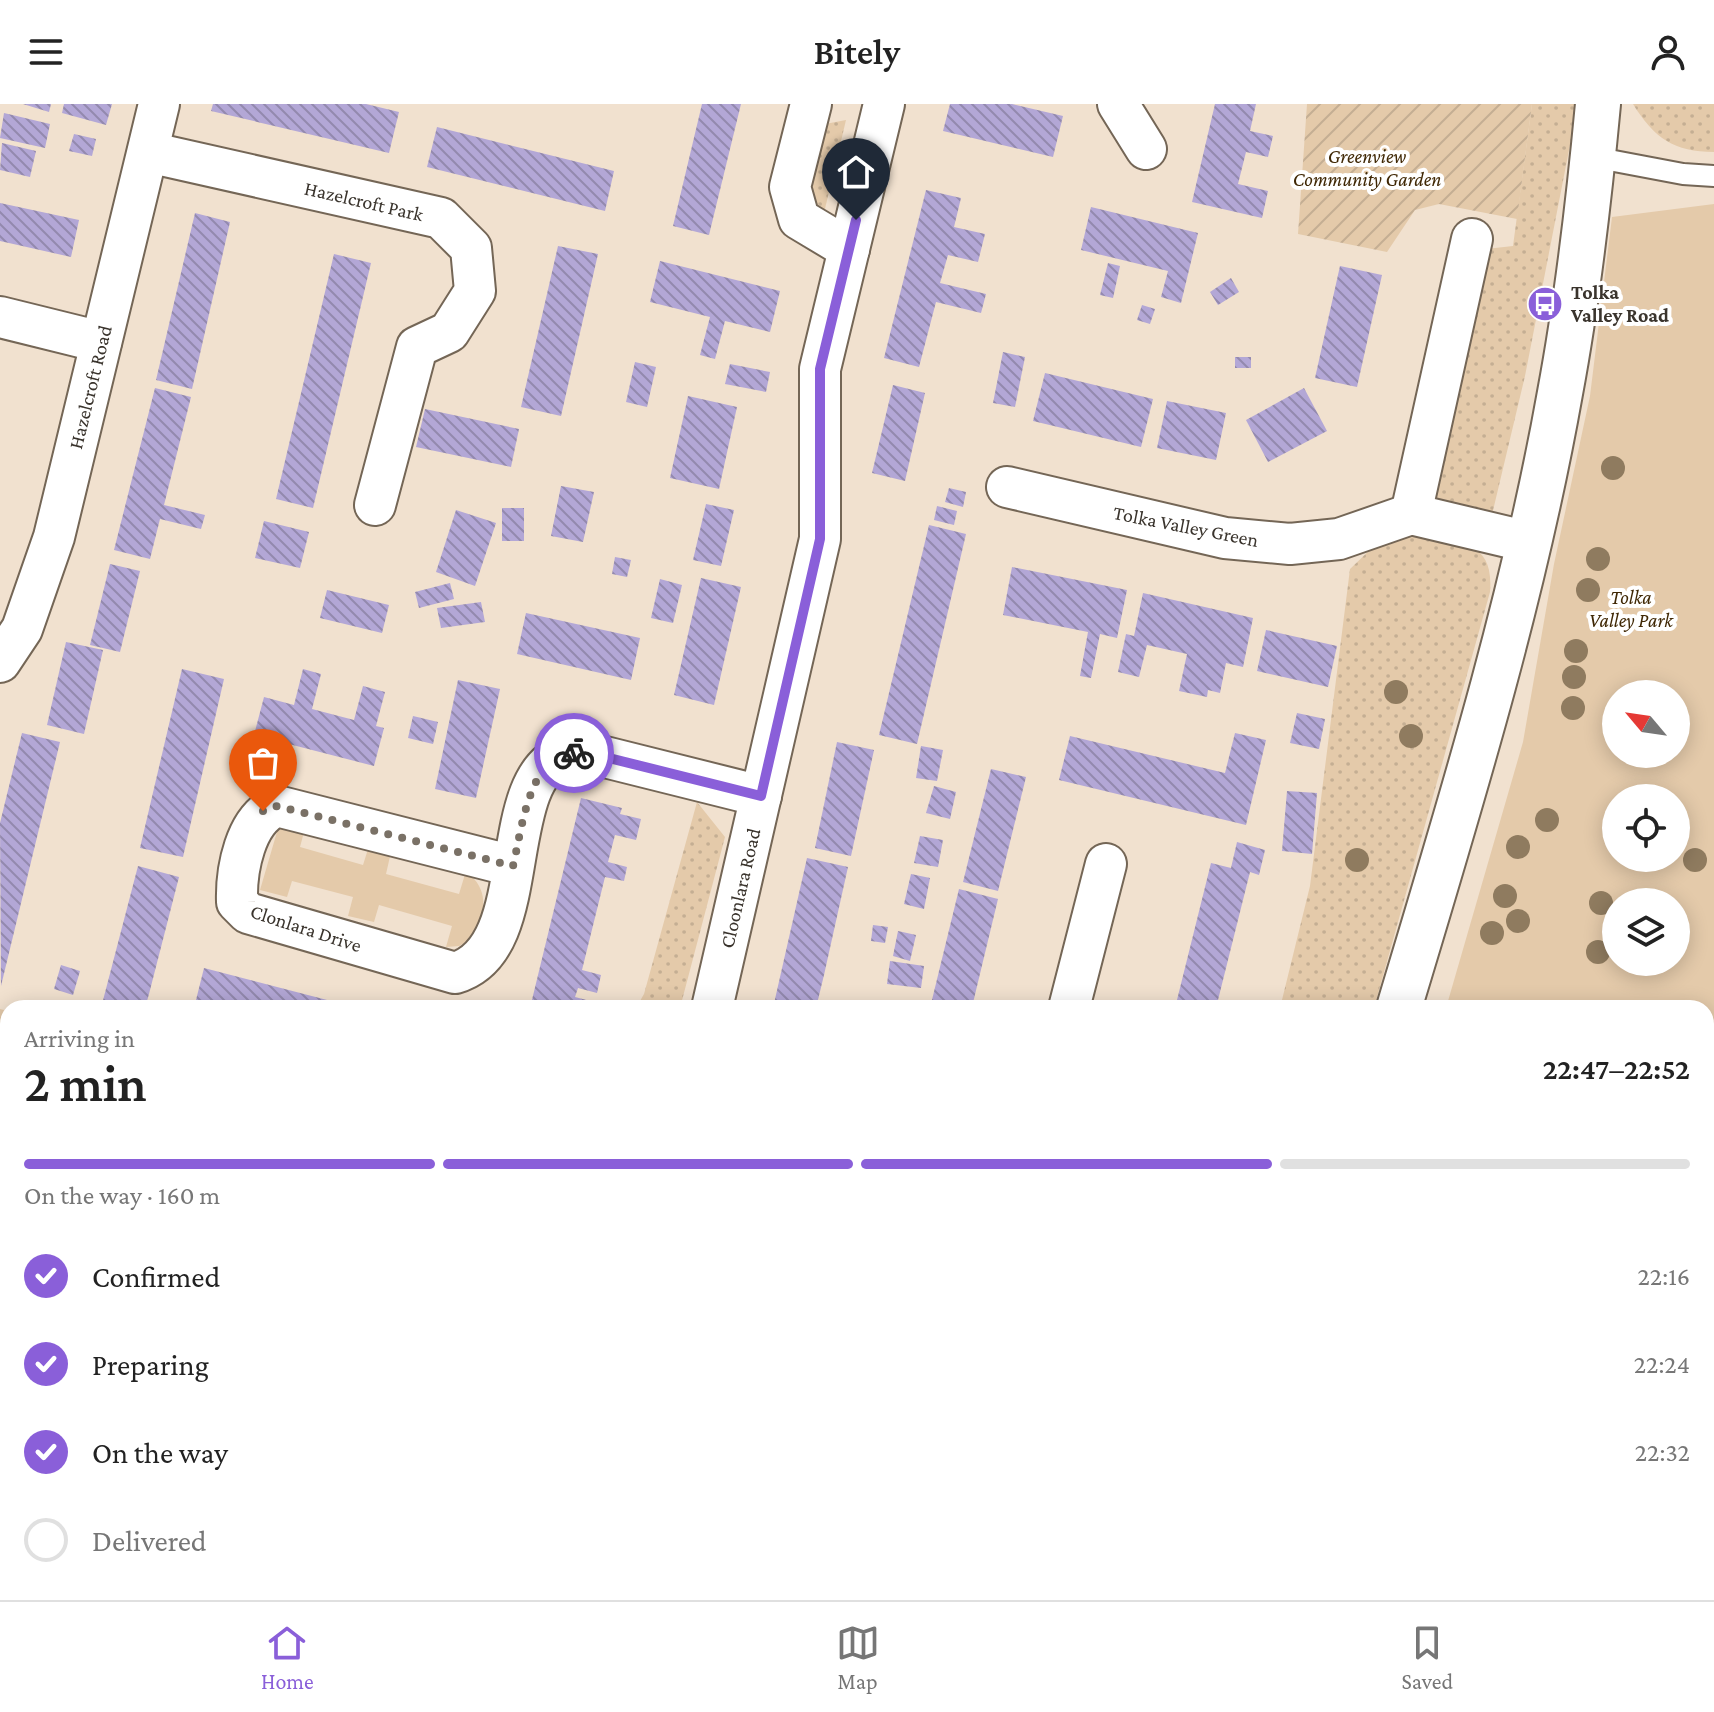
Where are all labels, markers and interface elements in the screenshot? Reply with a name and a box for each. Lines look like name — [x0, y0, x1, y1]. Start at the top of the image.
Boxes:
icon: menu — [24, 30, 68, 74]
icon: person — [1646, 30, 1690, 74]
text: Bitely — [814, 32, 900, 72]
pin — [822, 138, 890, 220]
park label: Greenview Community Garden — [1293, 145, 1441, 191]
icon: home — [834, 150, 878, 194]
street label: Hazelcroft Park — [302, 177, 426, 225]
place label: Tolka Valley Road — [1570, 281, 1669, 326]
bus stop icon: Tolka Valley Road — [1526, 285, 1564, 323]
street label: Hazelcroft Road — [64, 322, 116, 451]
street label: Tolka Valley Green — [1111, 501, 1261, 552]
park label: Tolka Valley Park — [1589, 586, 1674, 632]
north arrow — [1602, 680, 1690, 768]
map controls — [1602, 680, 1690, 976]
courier — [534, 713, 614, 793]
pin — [229, 729, 297, 811]
icon: bike — [552, 731, 596, 775]
icon: bag — [241, 741, 285, 785]
button: locate — [1602, 784, 1690, 872]
street label: Cloonlara Road — [716, 825, 765, 950]
button: layers — [1602, 888, 1690, 976]
street label: Clonlara Drive — [248, 900, 364, 956]
text: Arriving in — [24, 1024, 135, 1053]
text: 22:47–22:52 — [1543, 1052, 1690, 1085]
text: 2 min — [24, 1054, 147, 1112]
text: On the way · 160 m — [24, 1181, 220, 1210]
icon: check — [24, 1254, 68, 1298]
text: Confirmed — [92, 1260, 220, 1293]
text: 22:16 — [1638, 1262, 1690, 1291]
icon: check — [24, 1342, 68, 1386]
text: Preparing — [92, 1348, 209, 1381]
text: 22:24 — [1634, 1350, 1690, 1379]
icon: check — [24, 1430, 68, 1474]
text: On the way — [92, 1436, 228, 1469]
text: 22:32 — [1635, 1438, 1690, 1467]
text: Delivered — [92, 1524, 207, 1557]
tab: Home — [261, 1621, 314, 1694]
tab: Map — [836, 1621, 880, 1694]
tab: Saved — [1401, 1621, 1453, 1694]

